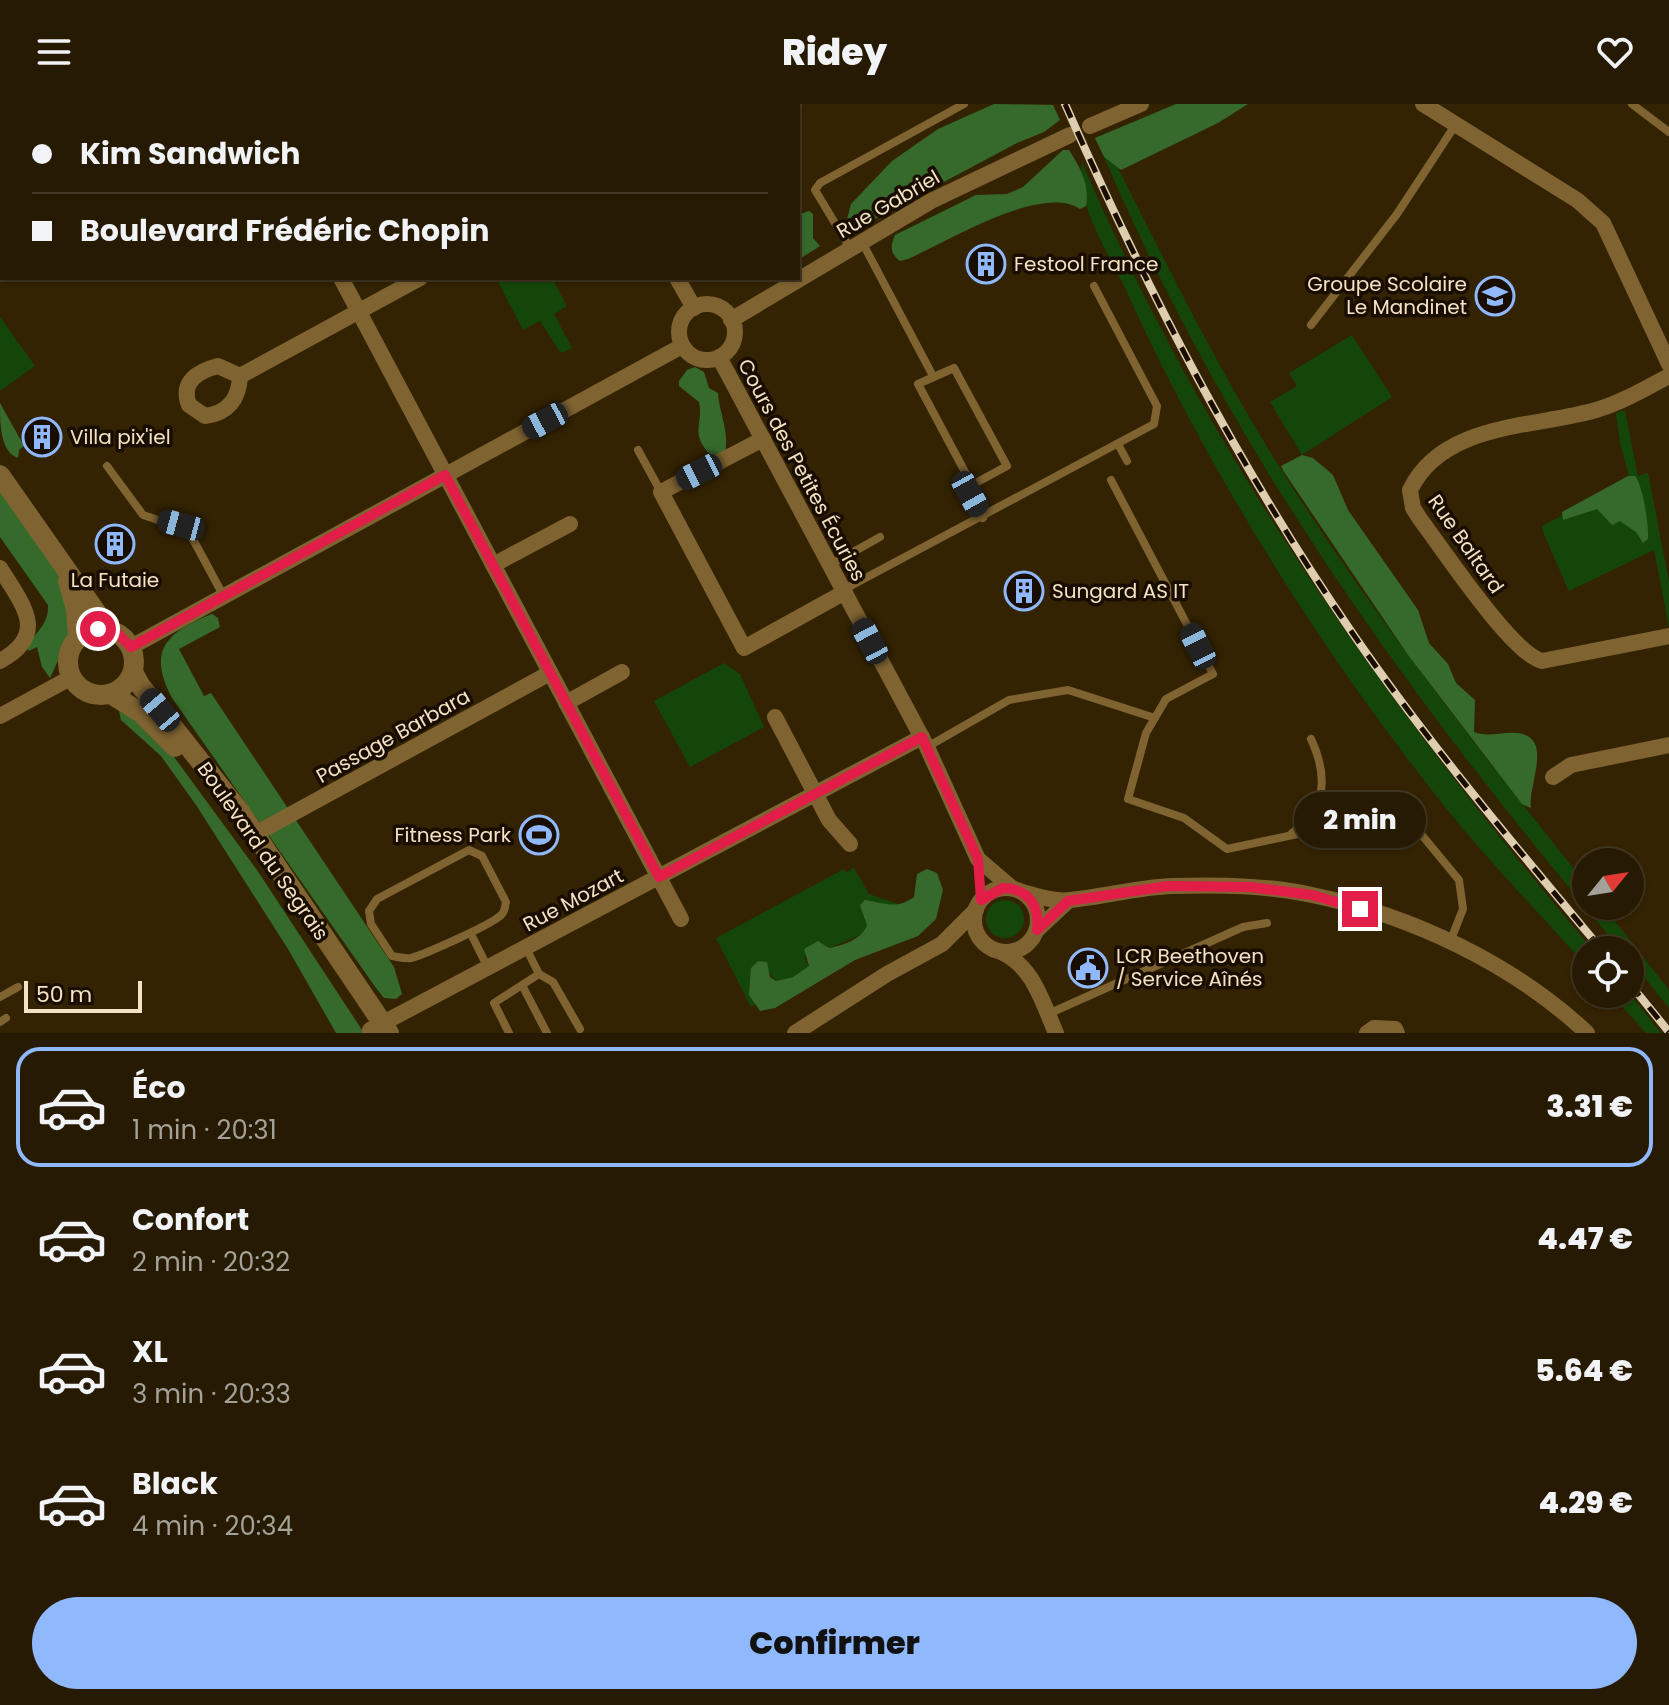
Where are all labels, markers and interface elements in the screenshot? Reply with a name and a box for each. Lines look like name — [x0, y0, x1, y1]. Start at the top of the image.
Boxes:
text: Ridey — [782, 27, 887, 78]
icon: menu — [32, 30, 76, 74]
icon: heart — [1593, 30, 1637, 74]
text: Kim Sandwich — [80, 132, 301, 175]
street label: Rue Gabriel — [831, 163, 945, 245]
text: Boulevard Frédéric Chopin — [80, 209, 490, 252]
building icon: Festool France — [965, 243, 1007, 285]
place label: Festool France — [1014, 250, 1158, 278]
place label: Groupe Scolaire Le Mandinet — [1307, 270, 1467, 321]
school or university icon: Groupe Scolaire Le Mandinet — [1474, 275, 1516, 317]
street label: Cours des Petites Écuries — [731, 354, 873, 586]
car — [518, 399, 572, 443]
building icon: Villa pix'iel — [21, 416, 63, 458]
place label: Villa pix'iel — [70, 423, 171, 451]
car — [672, 450, 726, 494]
car — [948, 467, 992, 521]
street label: Rue Baltard — [1421, 489, 1511, 599]
car — [155, 507, 207, 543]
building icon: La Futaie — [94, 523, 136, 565]
place label: La Futaie — [71, 566, 159, 594]
building icon: Sungard AS IT — [1003, 570, 1045, 612]
place label: Sungard AS IT — [1052, 577, 1189, 605]
route start — [80, 611, 116, 647]
car — [848, 614, 892, 668]
car — [1176, 619, 1220, 673]
street label: Passage Barbara — [311, 682, 475, 790]
car — [135, 684, 185, 736]
street label: Boulevard du Segrais — [191, 756, 335, 946]
callout: 2 min — [1294, 793, 1426, 849]
text: 2 min — [1323, 802, 1397, 838]
sports icon: Fitness Park — [518, 814, 560, 856]
place label: Fitness Park — [394, 821, 512, 849]
north arrow — [1572, 848, 1644, 920]
map controls — [1572, 848, 1644, 1008]
street label: Rue Mozart — [518, 862, 628, 938]
route end — [1342, 891, 1378, 927]
button: locate — [1572, 936, 1644, 1008]
place label: LCR Beethoven / Service Aînés — [1116, 942, 1264, 993]
public building icon: LCR Beethoven / Service Aînés — [1067, 947, 1109, 989]
scale bar — [24, 977, 142, 1013]
text: 50 m — [36, 979, 92, 1010]
text: Éco — [132, 1066, 186, 1109]
icon: car — [36, 1071, 108, 1143]
text: 3.31 € — [1546, 1085, 1633, 1128]
text: 1 min · 20:31 — [132, 1112, 277, 1148]
text: Confort — [132, 1198, 249, 1241]
icon: car — [36, 1203, 108, 1275]
text: 4.47 € — [1537, 1217, 1633, 1260]
text: 2 min · 20:32 — [132, 1244, 290, 1280]
text: XL — [132, 1330, 168, 1373]
icon: car — [36, 1335, 108, 1407]
text: 5.64 € — [1535, 1349, 1633, 1392]
text: 3 min · 20:33 — [132, 1376, 291, 1412]
text: Black — [132, 1462, 218, 1505]
icon: car — [36, 1467, 108, 1539]
text: 4.29 € — [1538, 1481, 1633, 1524]
text: 4 min · 20:34 — [132, 1508, 293, 1544]
button: Confirmer — [32, 1597, 1637, 1689]

